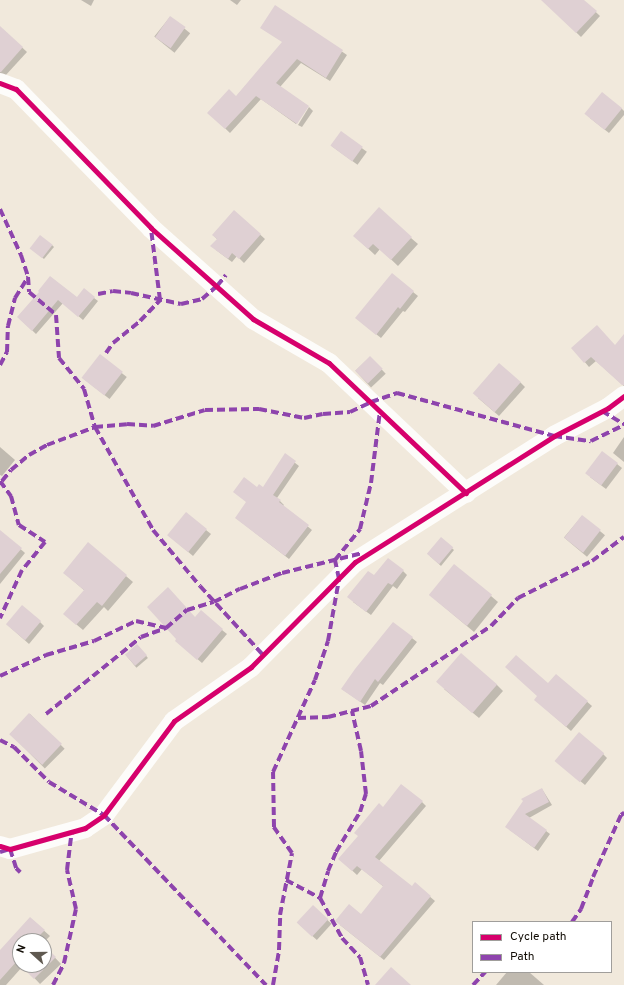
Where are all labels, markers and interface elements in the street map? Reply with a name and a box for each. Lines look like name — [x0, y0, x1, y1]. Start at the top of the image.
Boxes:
legend — [472, 921, 612, 973]
text: Cycle path — [510, 929, 567, 945]
north arrow — [12, 933, 52, 973]
text: N — [14, 943, 30, 955]
text: Path — [510, 949, 535, 965]

